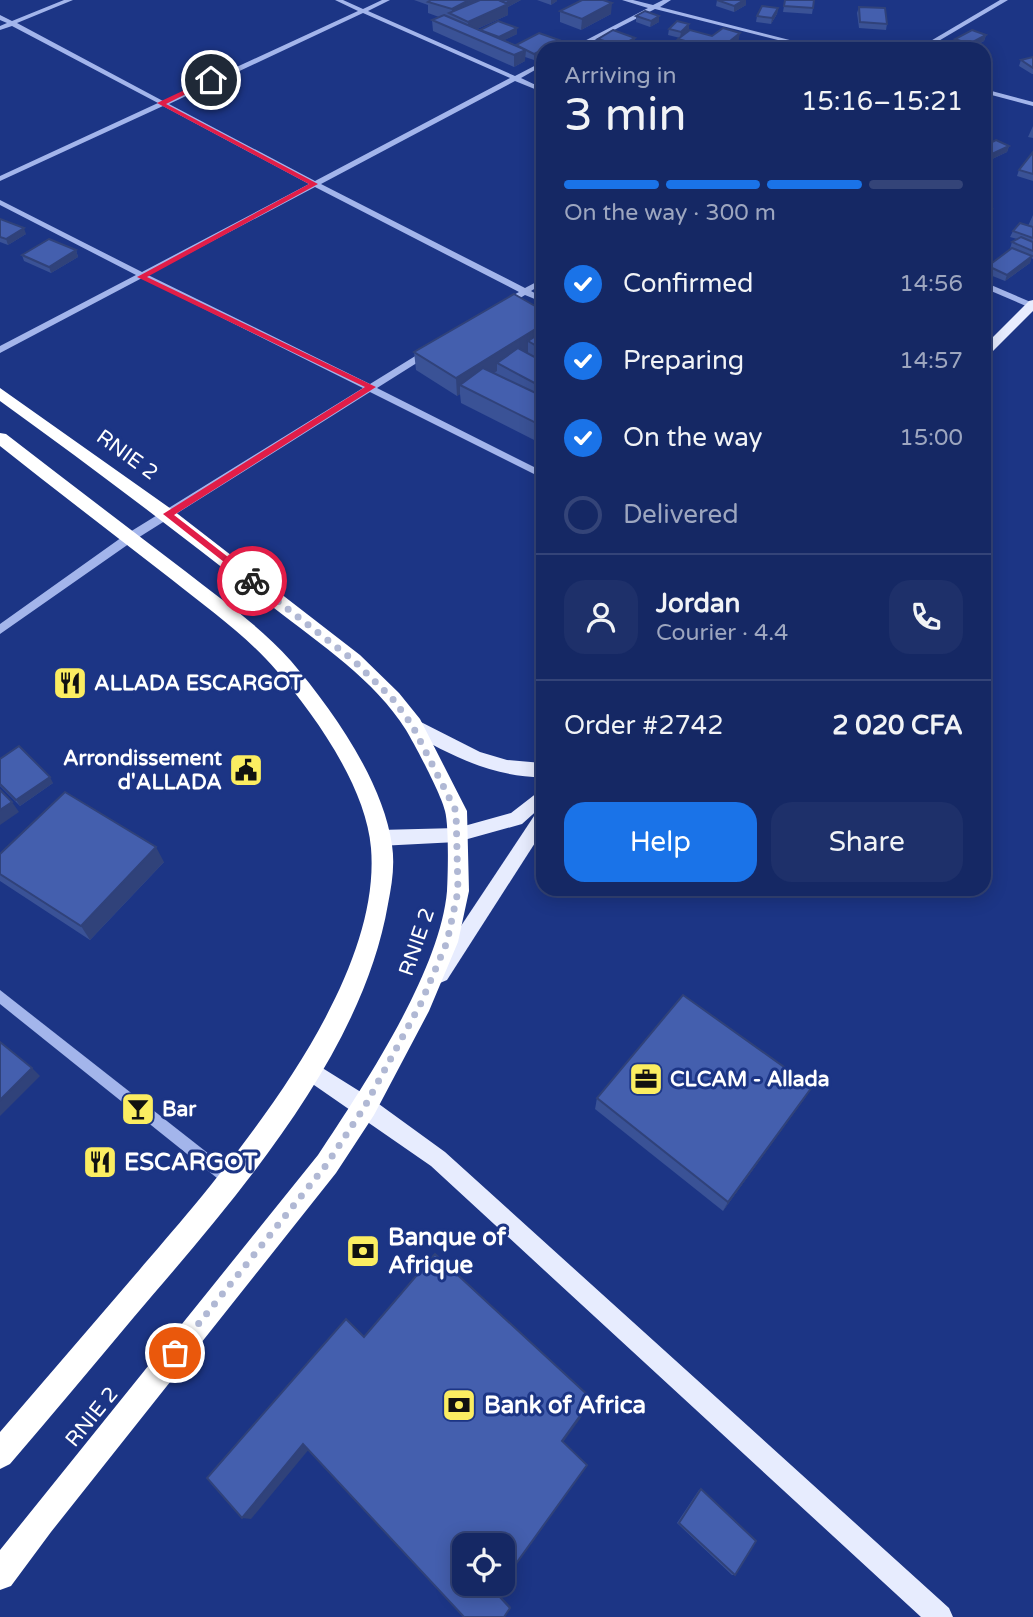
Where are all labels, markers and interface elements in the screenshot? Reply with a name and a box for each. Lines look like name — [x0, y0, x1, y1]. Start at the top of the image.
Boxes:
pin — [181, 50, 241, 110]
icon: home — [192, 61, 230, 99]
text: Arriving in — [564, 62, 677, 90]
text: 15:16–15:21 — [801, 86, 963, 117]
text: 3 min — [564, 88, 687, 143]
text: On the way · 300 m — [564, 199, 776, 227]
icon: check — [564, 265, 602, 303]
text: Confirmed — [623, 268, 753, 299]
text: 14:56 — [899, 270, 963, 298]
icon: check — [564, 342, 602, 380]
text: Preparing — [623, 345, 744, 376]
text: 14:57 — [899, 347, 963, 375]
icon: check — [564, 419, 602, 457]
text: On the way — [623, 422, 763, 453]
street label: RNIE 2 — [91, 424, 163, 486]
text: 15:00 — [899, 424, 963, 452]
text: Delivered — [623, 499, 739, 530]
courier — [217, 546, 287, 616]
icon: bike — [233, 562, 271, 600]
button: person — [564, 580, 638, 654]
button: phone — [889, 580, 963, 654]
text: Jordan — [656, 588, 740, 619]
text: Courier · 4.4 — [656, 619, 788, 647]
restaurant icon: ALLADA ESCARGOT — [51, 664, 89, 702]
place label: ALLADA ESCARGOT — [94, 671, 303, 696]
text: Order #2742 — [564, 710, 724, 741]
text: 2 020 CFA — [832, 710, 963, 741]
place label: Arrondissement d'ALLADA — [63, 746, 222, 795]
public building icon: Arrondissement d'ALLADA — [227, 751, 265, 789]
button: Help — [564, 802, 757, 882]
button: Share — [771, 802, 963, 882]
street label: RNIE 2 — [394, 905, 440, 979]
office icon: CLCAM - Allada — [627, 1060, 665, 1098]
place label: CLCAM - Allada — [670, 1067, 830, 1092]
bar icon: Bar — [119, 1090, 157, 1128]
place label: Bar — [162, 1097, 197, 1122]
restaurant icon: ESCARGOT — [81, 1143, 119, 1181]
place label: ESCARGOT — [124, 1148, 258, 1177]
place label: Banque of Afrique — [388, 1223, 507, 1280]
bank icon: Banque of Afrique — [344, 1232, 382, 1270]
pin — [145, 1323, 205, 1383]
icon: bag — [156, 1334, 194, 1372]
street label: RNIE 2 — [60, 1382, 124, 1452]
bank icon: Bank of Africa — [440, 1386, 478, 1424]
place label: Bank of Africa — [484, 1391, 646, 1420]
map controls — [452, 1533, 515, 1596]
button: locate — [452, 1533, 515, 1596]

